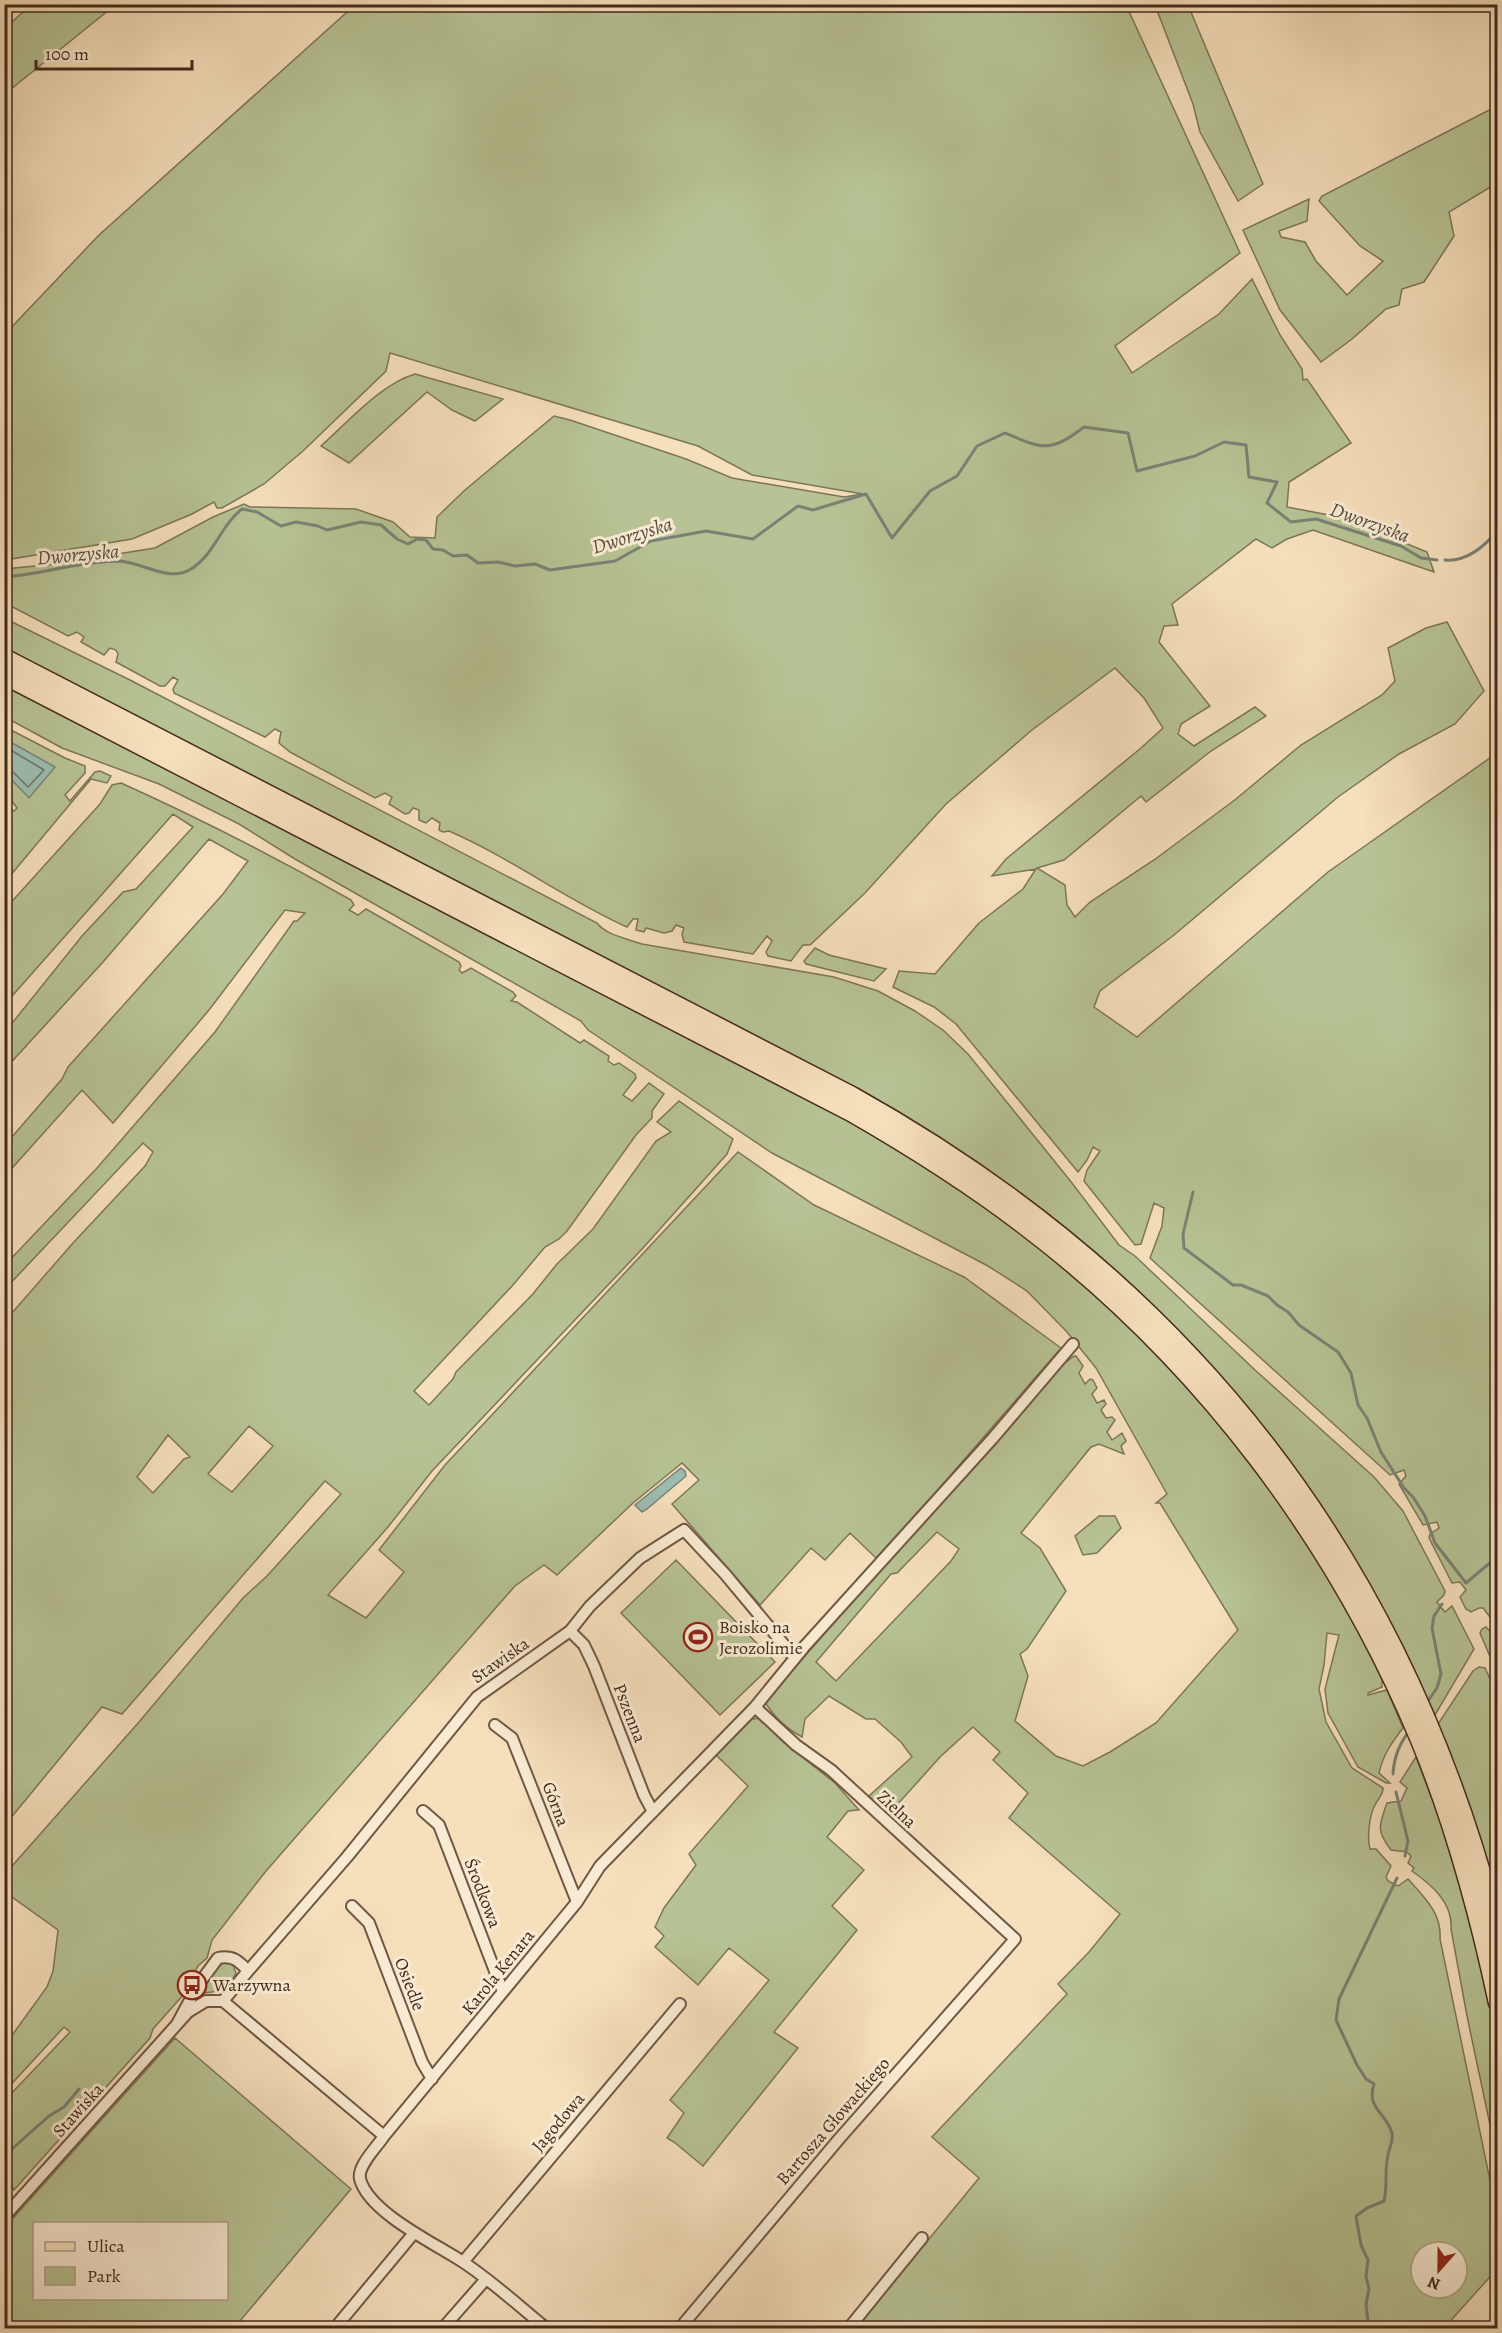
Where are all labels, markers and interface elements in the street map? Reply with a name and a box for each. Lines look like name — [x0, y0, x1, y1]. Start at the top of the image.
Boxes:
scale bar — [36, 33, 192, 71]
text: 100 m — [45, 42, 89, 66]
water label: Dworzyska — [1326, 496, 1413, 549]
water label: Dworzyska — [589, 511, 676, 560]
water label: Dworzyska — [36, 537, 120, 572]
place label: Boisko na Jerozolimie — [719, 1615, 803, 1660]
sports icon: Boisko na Jerozolimie — [682, 1621, 714, 1653]
street label: Stawiska — [466, 1631, 534, 1689]
street label: Pszenna — [608, 1680, 652, 1747]
street label: Górna — [537, 1778, 576, 1830]
street label: Zielna — [872, 1785, 922, 1834]
street label: Środkowa — [459, 1855, 507, 1932]
street label: Karola Kenara — [456, 1924, 540, 2020]
street label: Osiedle — [389, 1954, 431, 2014]
bus stop icon: Warzywna — [176, 1969, 208, 2001]
place label: Warzywna — [212, 1973, 291, 1997]
street label: Bartosza Głowackiego — [771, 2052, 895, 2190]
street label: Stawiska — [47, 2077, 109, 2142]
street label: Jagodowa — [526, 2087, 590, 2157]
legend — [33, 2222, 228, 2300]
text: Ulica — [87, 2234, 125, 2258]
north arrow — [1409, 2240, 1469, 2300]
text: Park — [87, 2264, 121, 2288]
text: N — [1424, 2271, 1443, 2295]

